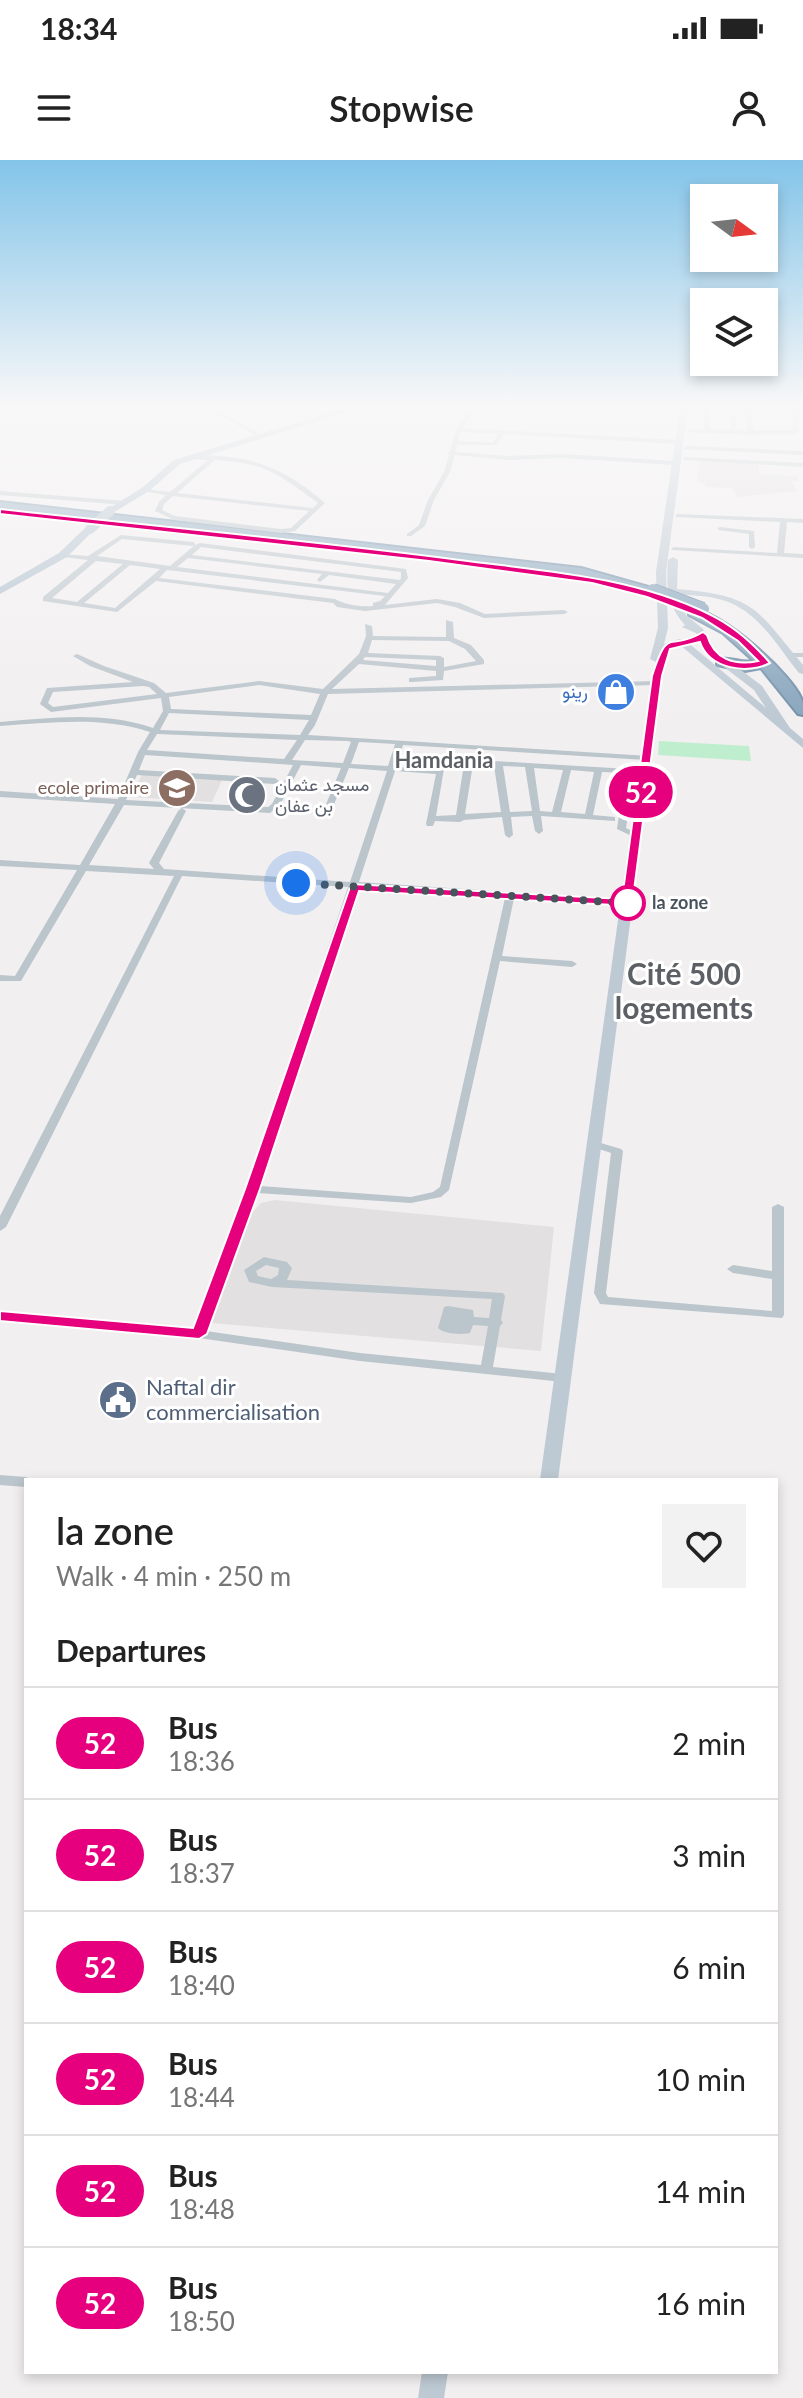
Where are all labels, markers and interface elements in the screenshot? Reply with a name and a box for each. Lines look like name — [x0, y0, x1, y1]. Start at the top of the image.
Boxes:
text: 18:34 — [40, 10, 117, 46]
icon: menu — [32, 86, 76, 130]
text: Stopwise — [329, 86, 474, 130]
icon: person — [727, 86, 771, 130]
north arrow — [690, 184, 778, 272]
map controls — [690, 184, 778, 376]
button: layers — [690, 288, 778, 376]
shop icon: رينو — [595, 671, 637, 713]
place label: رينو — [562, 680, 588, 703]
district label: Hamdania — [394, 746, 494, 773]
line badge: 52 — [605, 766, 677, 818]
school or university icon: ecole primaire — [156, 767, 198, 809]
place label: مسجد عثمان بن عفان — [275, 773, 369, 817]
mosque icon: مسجد عثمان بن عفان — [226, 774, 268, 816]
text: 52 — [625, 775, 657, 809]
place label: ecole primaire — [38, 776, 149, 798]
your location — [276, 863, 316, 903]
marker: la zone — [611, 886, 645, 920]
place label: la zone — [652, 891, 709, 913]
district label: Cité 500 logements — [615, 955, 753, 1025]
place label: Naftal dir commercialisation — [146, 1373, 320, 1425]
public building icon: Naftal dir commercialisation — [97, 1379, 139, 1421]
button: heart — [662, 1504, 746, 1588]
text: la zone — [56, 1507, 174, 1553]
text: Walk · 4 min · 250 m — [56, 1560, 291, 1592]
text: Departures — [56, 1632, 206, 1668]
text: Bus — [168, 1709, 218, 1745]
text: 2 min — [672, 1725, 746, 1761]
text: 52 — [84, 1726, 116, 1760]
text: 18:36 — [168, 1745, 235, 1777]
text: Bus — [168, 1821, 218, 1857]
text: 3 min — [672, 1837, 746, 1873]
text: 52 — [84, 1838, 116, 1872]
text: 18:37 — [168, 1857, 235, 1889]
text: Bus — [168, 1933, 218, 1969]
text: 6 min — [672, 1949, 746, 1985]
text: 52 — [84, 1950, 116, 1984]
text: 18:40 — [168, 1969, 235, 2001]
text: Bus — [168, 2045, 218, 2081]
text: 10 min — [655, 2061, 746, 2097]
text: 52 — [84, 2062, 116, 2096]
text: 18:44 — [168, 2081, 235, 2113]
text: Bus — [168, 2157, 218, 2193]
text: 14 min — [655, 2173, 746, 2209]
text: 52 — [84, 2174, 116, 2208]
text: 18:48 — [168, 2193, 235, 2225]
text: Bus — [168, 2269, 218, 2305]
text: 16 min — [655, 2285, 746, 2321]
text: 52 — [84, 2286, 116, 2320]
text: 18:50 — [168, 2305, 235, 2337]

